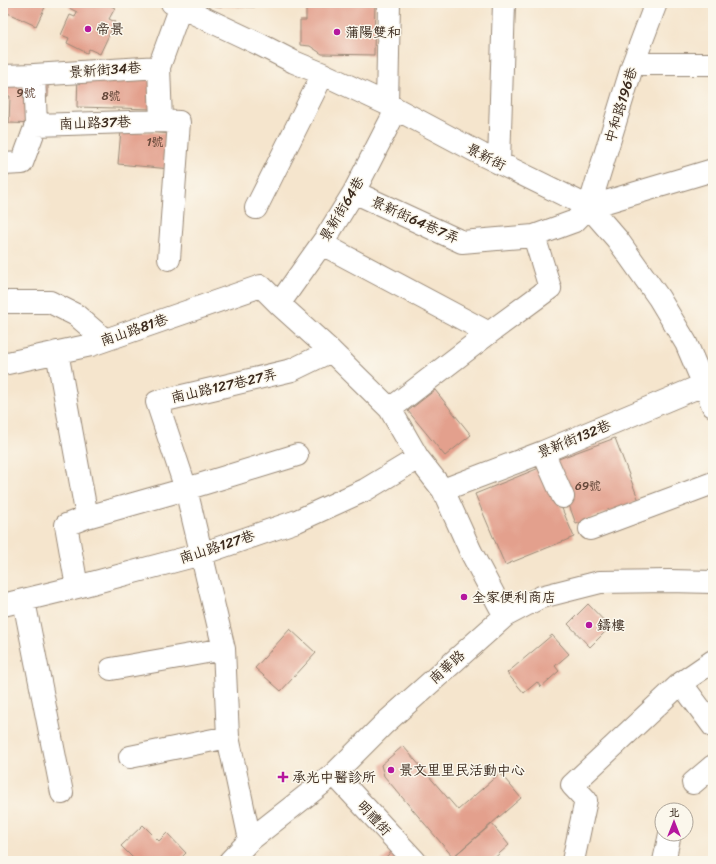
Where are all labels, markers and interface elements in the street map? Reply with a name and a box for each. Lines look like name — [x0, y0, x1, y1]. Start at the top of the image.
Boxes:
place label: 帝景 — [96, 17, 124, 42]
place label: 蒲陽雙和 — [345, 20, 401, 45]
marker: 帝景 — [83, 24, 93, 34]
marker: 蒲陽雙和 — [332, 27, 342, 37]
street label: 景新街34巷 — [68, 55, 143, 85]
street label: 中和路196巷 — [598, 63, 645, 146]
house number: 9號 — [16, 82, 36, 104]
house number: 8號 — [101, 85, 121, 107]
street label: 南山路37巷 — [59, 109, 132, 137]
house number: 1號 — [146, 131, 164, 153]
street label: 景新街 — [462, 136, 510, 178]
street label: 景新街64巷 — [313, 171, 372, 247]
street label: 景新街64巷7弄 — [367, 189, 463, 251]
street label: 南山路81巷 — [97, 306, 172, 353]
street label: 南山路127巷27弄 — [168, 362, 280, 410]
street label: 景新街132巷 — [533, 412, 616, 465]
house number: 69號 — [575, 475, 601, 497]
street label: 南山路127巷 — [176, 523, 259, 571]
place label: 全家便利商店 — [472, 585, 556, 610]
marker: 全家便利商店 — [459, 592, 469, 602]
place label: 鑄樓 — [597, 613, 625, 638]
marker: 鑄樓 — [584, 620, 594, 630]
street label: 南華路 — [423, 644, 471, 690]
place label: 景文里里民活動中心 — [399, 758, 525, 783]
place label: 承光中醫診所 — [292, 765, 376, 790]
marker: 景文里里民活動中心 — [386, 765, 396, 775]
marker: 承光中醫診所 — [277, 771, 289, 783]
street label: 明禮街 — [351, 794, 397, 842]
north arrow — [654, 802, 694, 842]
text: 北 — [669, 803, 680, 822]

